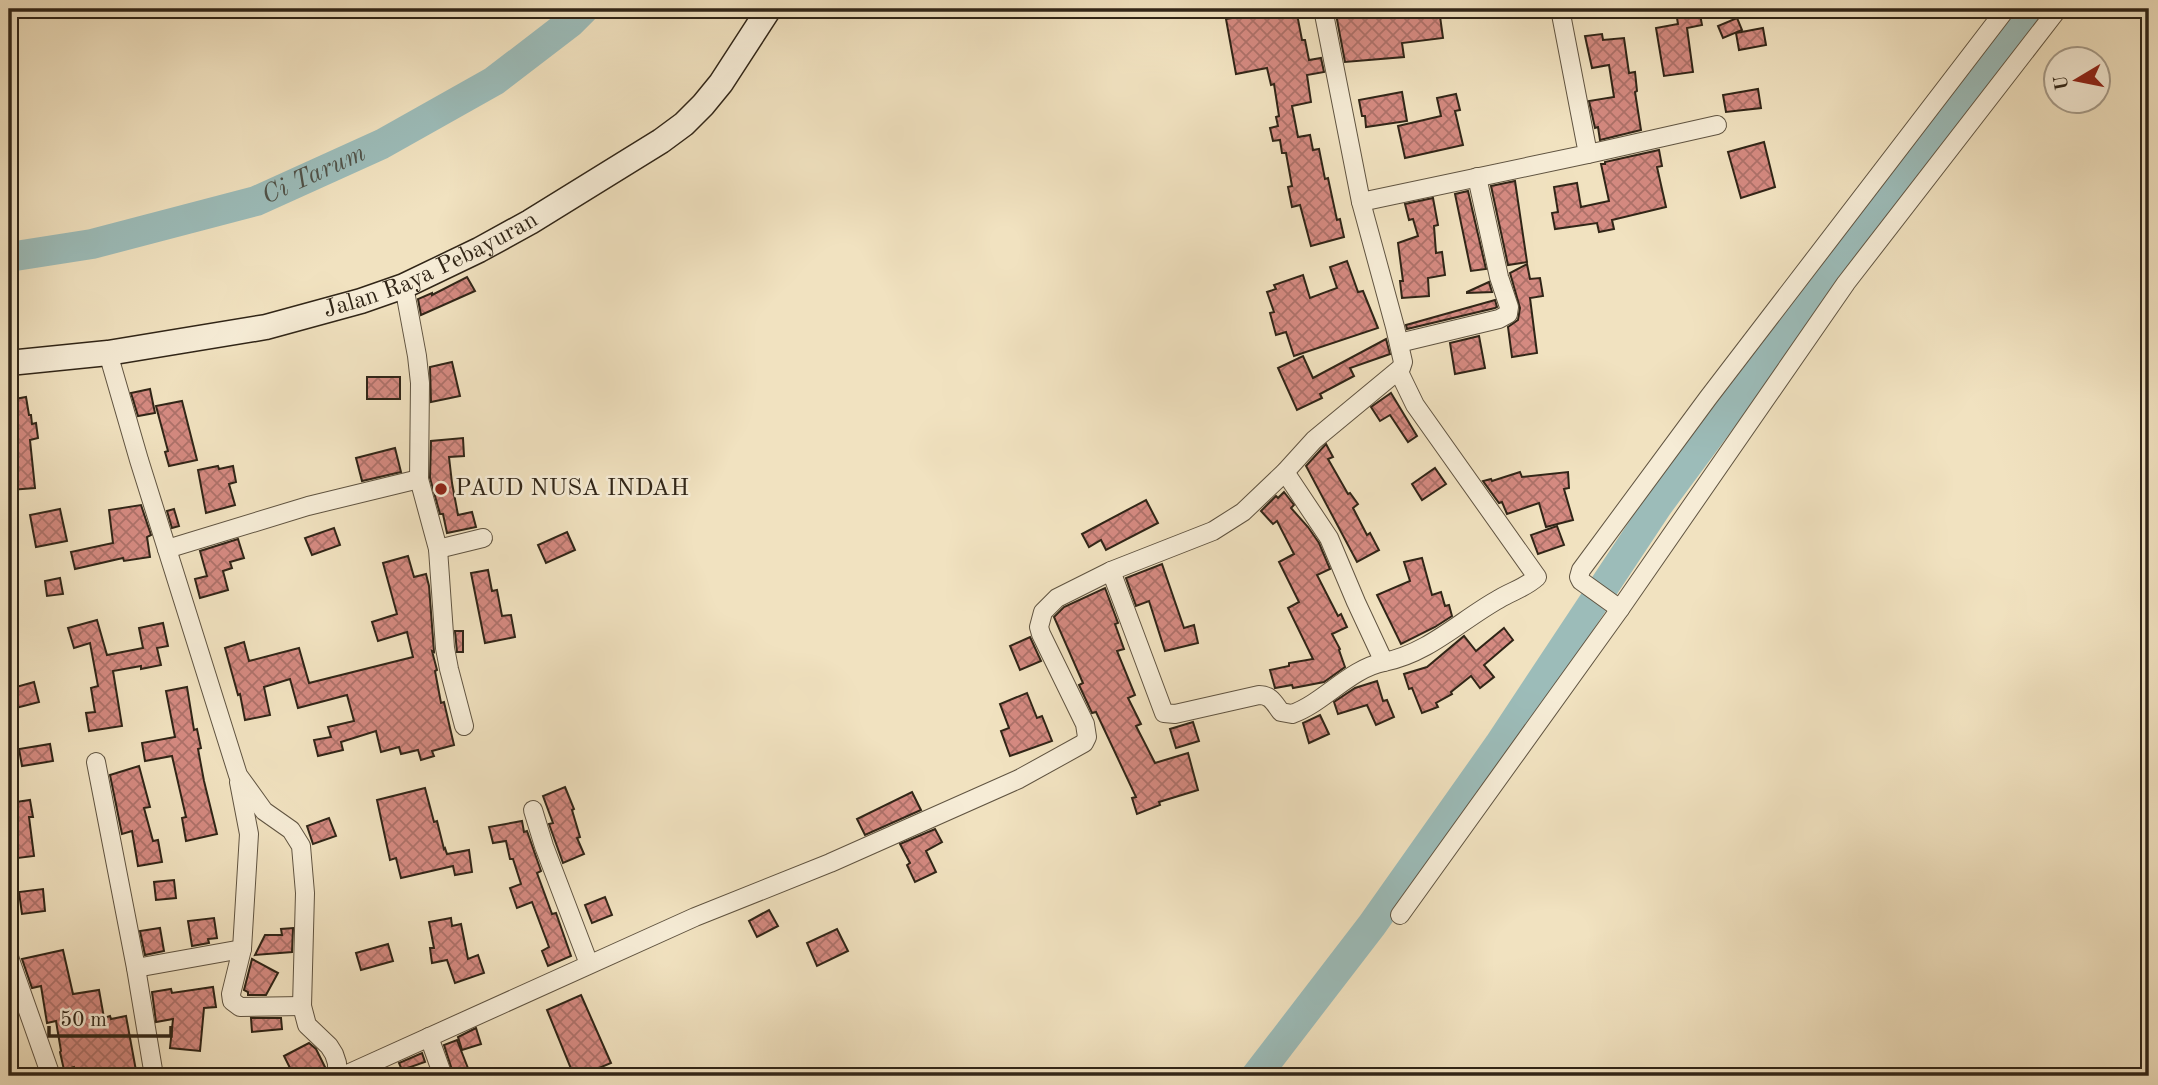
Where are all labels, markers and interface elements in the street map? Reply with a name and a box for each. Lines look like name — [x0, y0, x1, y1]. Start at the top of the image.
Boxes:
north arrow — [2042, 46, 2112, 116]
text: U — [2052, 73, 2073, 92]
water label: Ci Tarum — [258, 140, 370, 209]
street label: Jalan Raya Pebayuran — [321, 208, 542, 323]
place label: PAUD NUSA INDAH — [455, 477, 689, 501]
marker: PAUD NUSA INDAH — [433, 481, 449, 497]
scale bar — [49, 994, 172, 1038]
text: 50 m — [60, 1010, 107, 1031]

